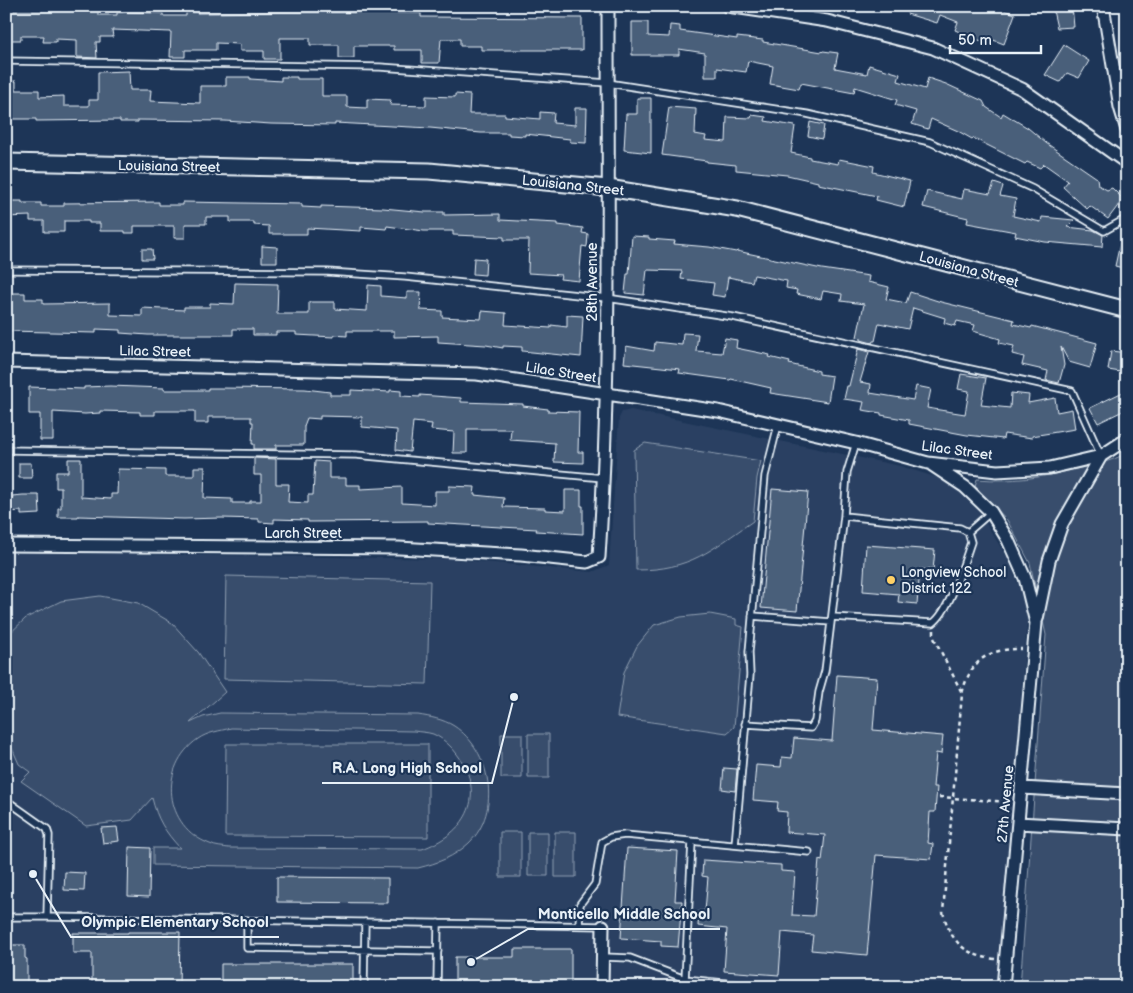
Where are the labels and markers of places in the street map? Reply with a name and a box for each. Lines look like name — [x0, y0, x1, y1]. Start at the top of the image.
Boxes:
place label: Longview School District 122 — [901, 564, 1006, 597]
marker: Longview School District 122 — [885, 574, 897, 586]
callout: R.A. Long High School — [322, 753, 492, 783]
callout: Monticello Middle School — [528, 899, 720, 929]
callout: Olympic Elementary School — [71, 907, 279, 937]

